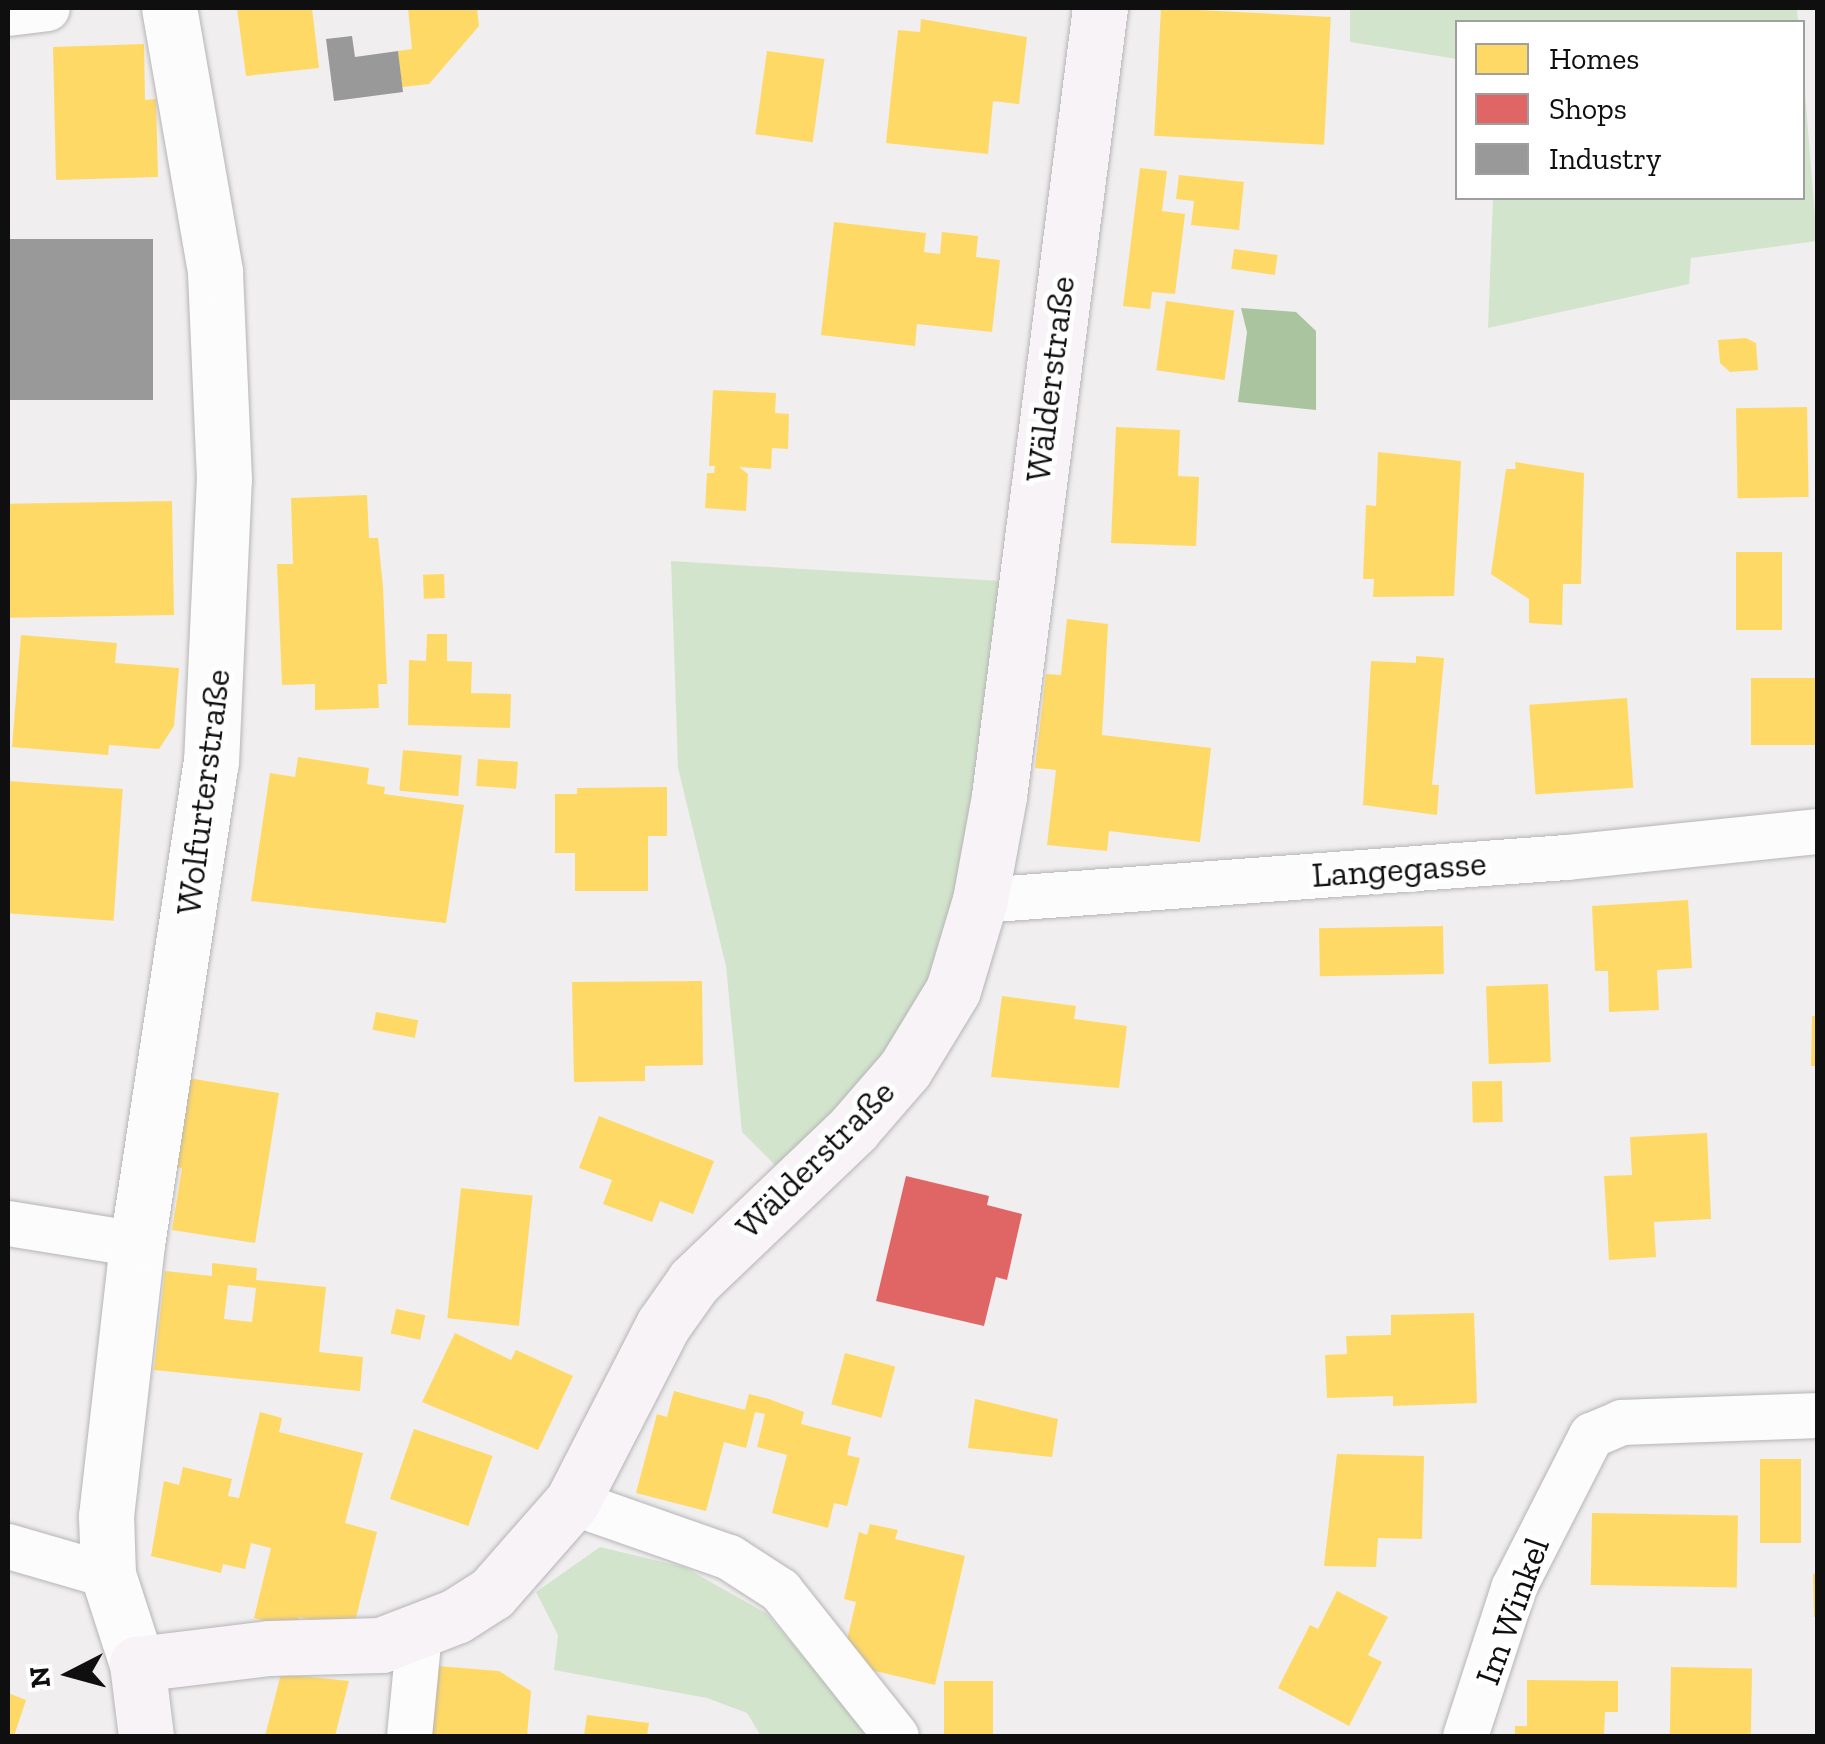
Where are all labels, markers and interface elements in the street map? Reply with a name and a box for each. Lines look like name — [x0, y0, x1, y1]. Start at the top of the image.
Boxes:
legend — [1455, 20, 1805, 200]
text: Homes — [1549, 41, 1639, 77]
text: Shops — [1549, 91, 1627, 127]
text: Industry — [1549, 141, 1661, 177]
street label: Wälderstraße — [1017, 274, 1083, 484]
street label: Wolfurterstraße — [167, 667, 239, 917]
street label: Langegasse — [1310, 842, 1488, 896]
street label: Wälderstraße — [727, 1071, 903, 1247]
street label: Im Winkel — [1466, 1531, 1558, 1691]
north arrow — [20, 1624, 120, 1724]
text: N — [22, 1665, 57, 1689]

